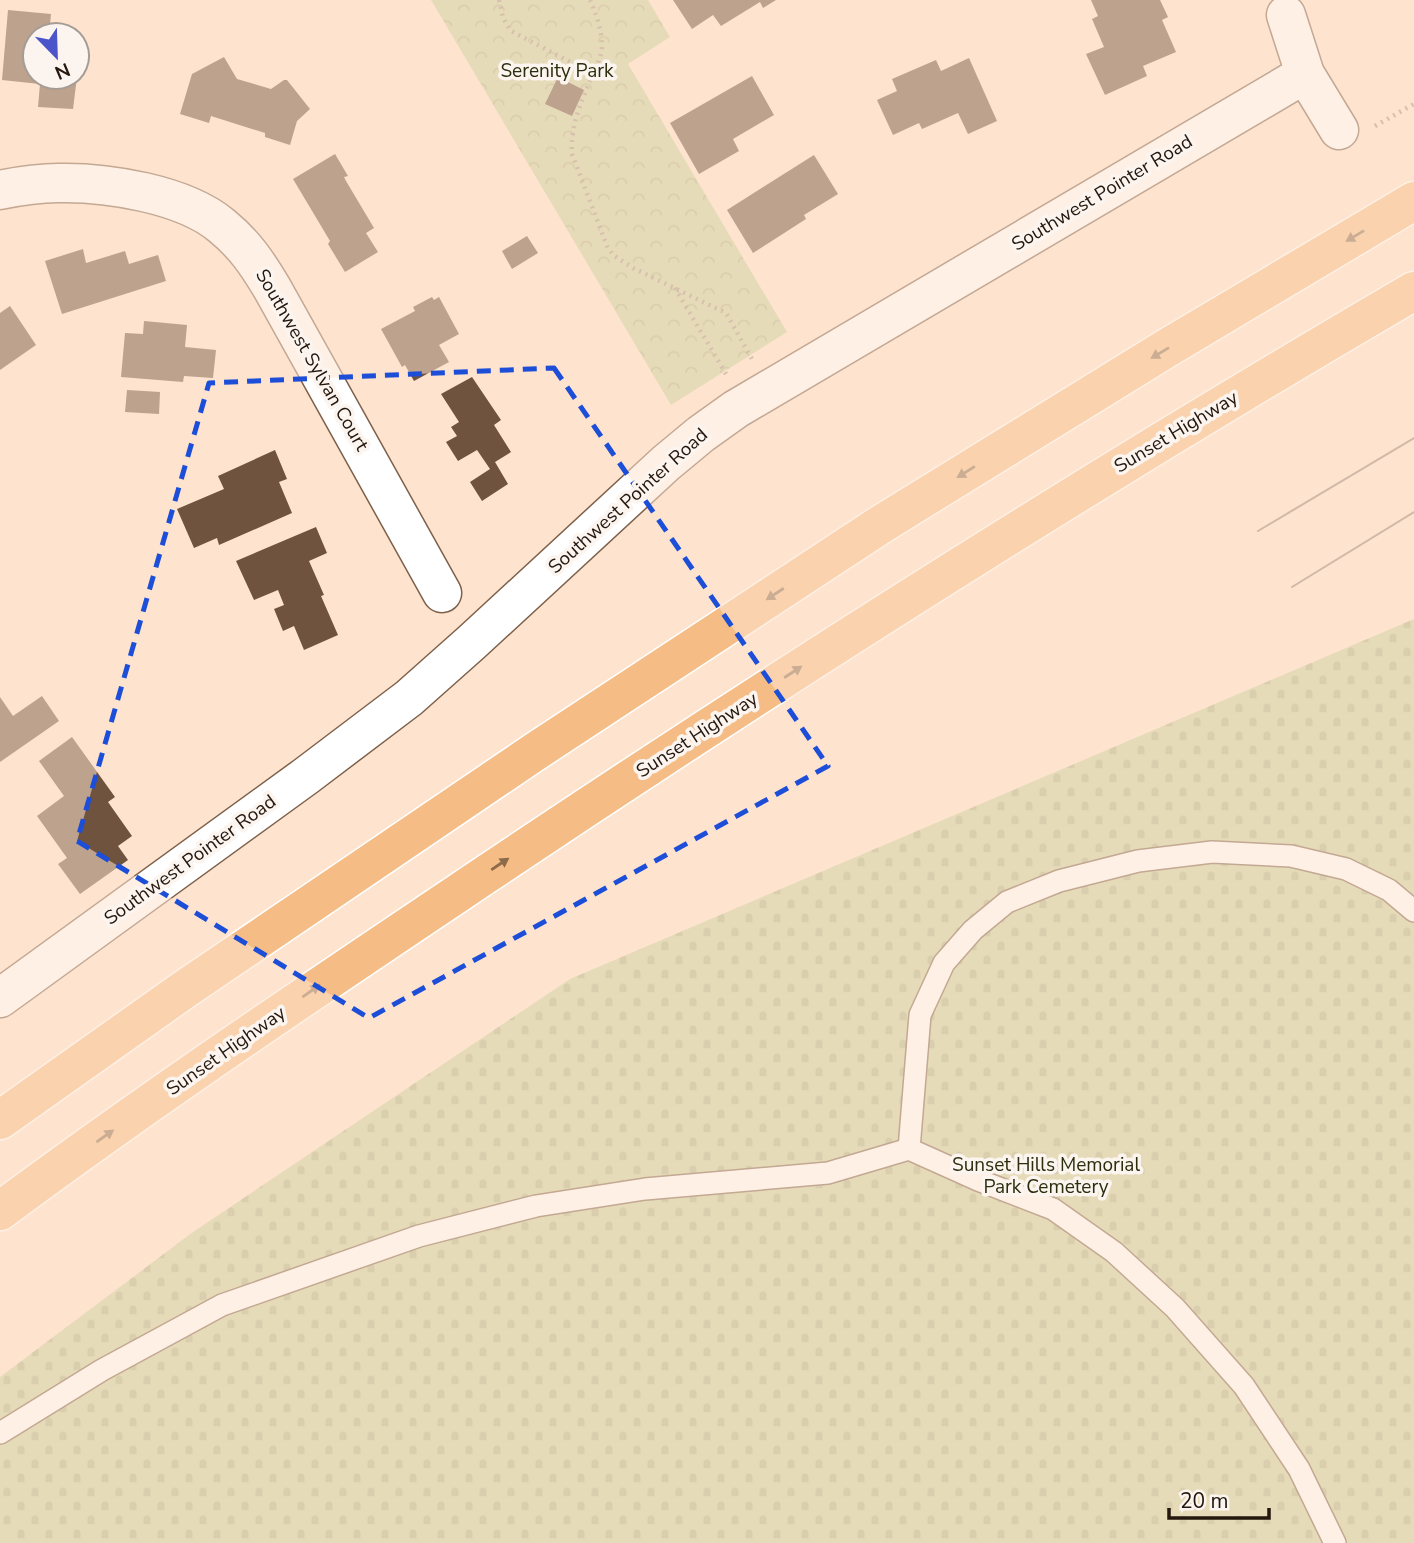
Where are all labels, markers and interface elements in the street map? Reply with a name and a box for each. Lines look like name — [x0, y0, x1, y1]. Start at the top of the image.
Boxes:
north arrow — [21, 21, 91, 91]
text: N — [51, 56, 74, 85]
park label: Serenity Park — [500, 58, 614, 84]
street label: Southwest Pointer Road — [1007, 129, 1197, 257]
one-way arrow — [1346, 229, 1365, 242]
street label: Southwest Sylvan Court — [249, 264, 375, 456]
one-way arrow — [1151, 346, 1170, 359]
street label: Sunset Highway — [1109, 385, 1243, 479]
street label: Southwest Pointer Road — [542, 422, 714, 580]
one-way arrow — [957, 465, 976, 478]
one-way arrow — [765, 587, 784, 600]
one-way arrow — [783, 666, 802, 679]
street label: Sunset Highway — [631, 686, 763, 784]
street label: Southwest Pointer Road — [99, 789, 281, 931]
one-way arrow — [490, 858, 510, 871]
one-way arrow — [302, 984, 320, 998]
street label: Sunset Highway — [161, 1000, 291, 1102]
one-way arrow — [96, 1129, 114, 1143]
park label: Sunset Hills Memorial Park Cemetery — [952, 1152, 1140, 1200]
scale bar — [1169, 1476, 1269, 1520]
text: 20 m — [1180, 1487, 1229, 1515]

